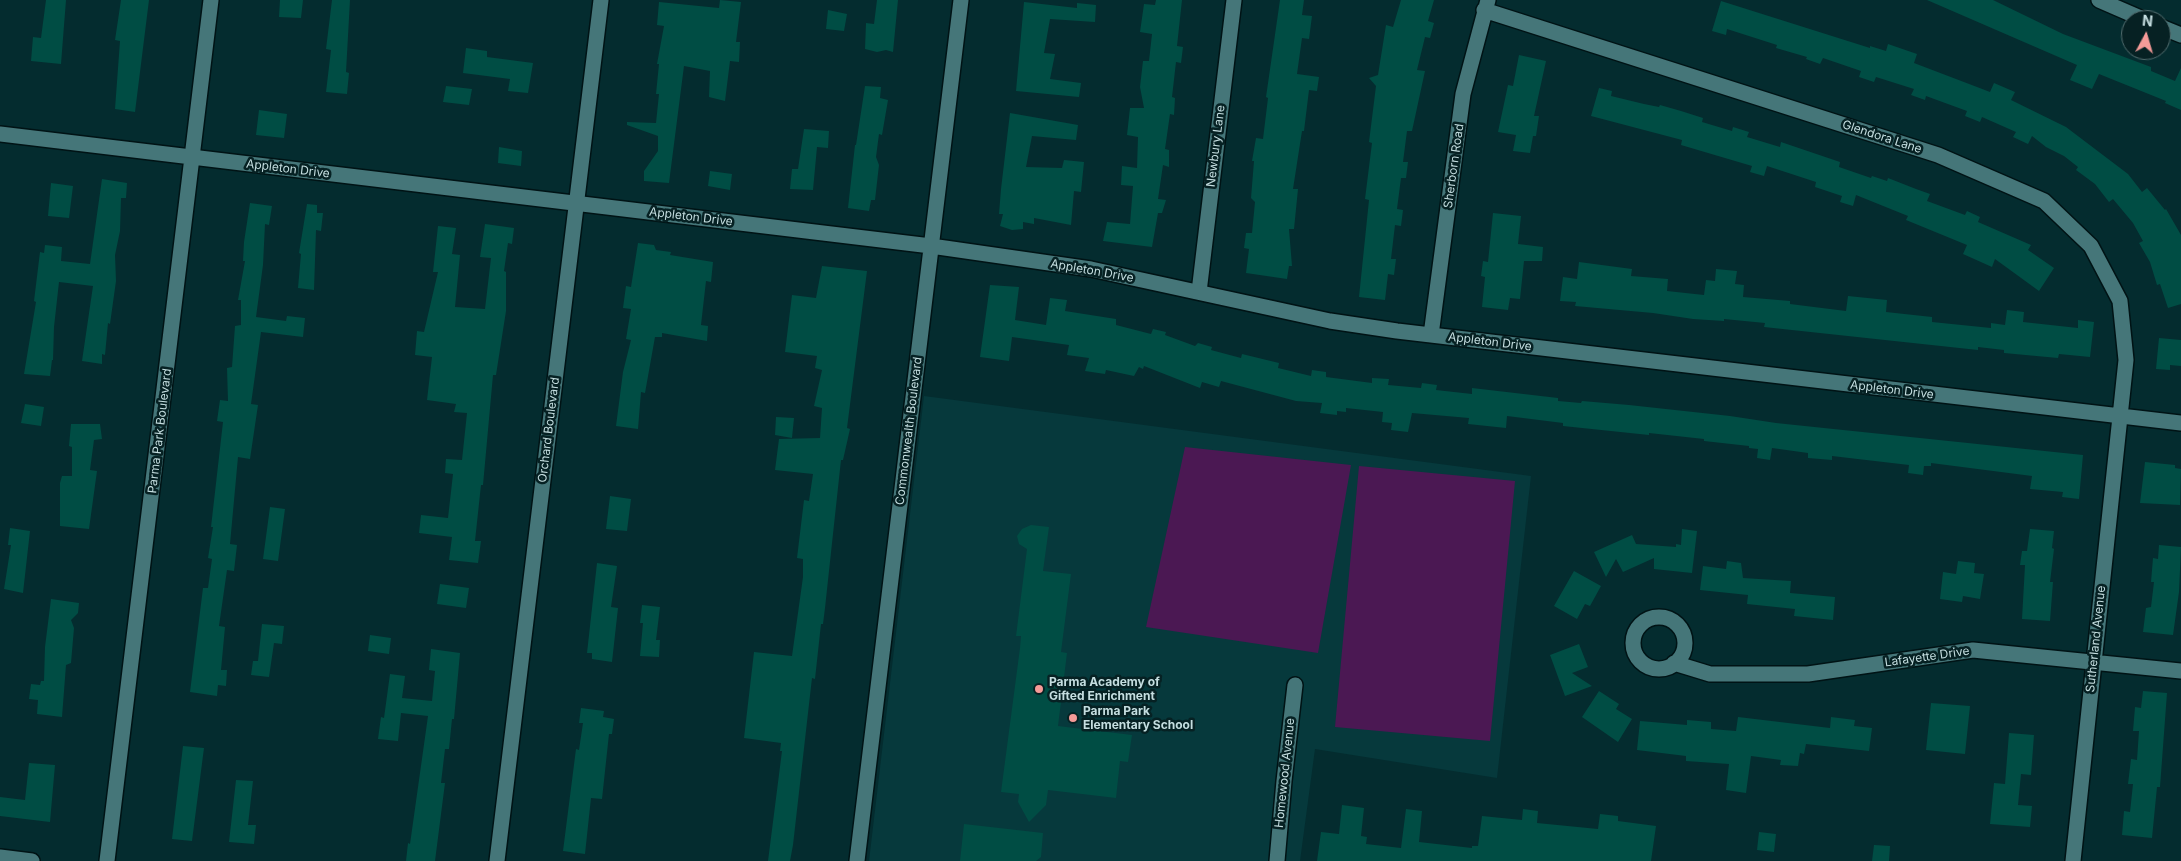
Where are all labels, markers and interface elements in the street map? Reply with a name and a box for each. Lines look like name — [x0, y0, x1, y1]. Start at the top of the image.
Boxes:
north arrow — [2121, 10, 2171, 60]
text: N — [2141, 12, 2154, 30]
street label: Newbury Lane — [1204, 104, 1228, 188]
street label: Glendora Lane — [1840, 117, 1924, 157]
street label: Sherborn Road — [1441, 123, 1467, 209]
street label: Appleton Drive — [245, 157, 331, 181]
street label: Appleton Drive — [648, 205, 734, 229]
street label: Appleton Drive — [1049, 257, 1135, 285]
street label: Appleton Drive — [1447, 330, 1533, 354]
street label: Commonwealth Boulevard — [893, 356, 925, 506]
street label: Parma Park Boulevard — [145, 368, 175, 494]
street label: Orchard Boulevard — [535, 376, 563, 484]
street label: Appleton Drive — [1849, 378, 1935, 402]
street label: Sutherland Avenue — [2083, 585, 2109, 693]
street label: Lafayette Drive — [1884, 644, 1970, 670]
place label: Parma Academy of Gifted Enrichment — [1049, 675, 1160, 703]
marker: Parma Academy of Gifted Enrichment — [1033, 683, 1045, 695]
place label: Parma Park Elementary School — [1083, 704, 1193, 732]
marker: Parma Park Elementary School — [1067, 712, 1079, 724]
street label: Homewood Avenue — [1272, 717, 1298, 829]

